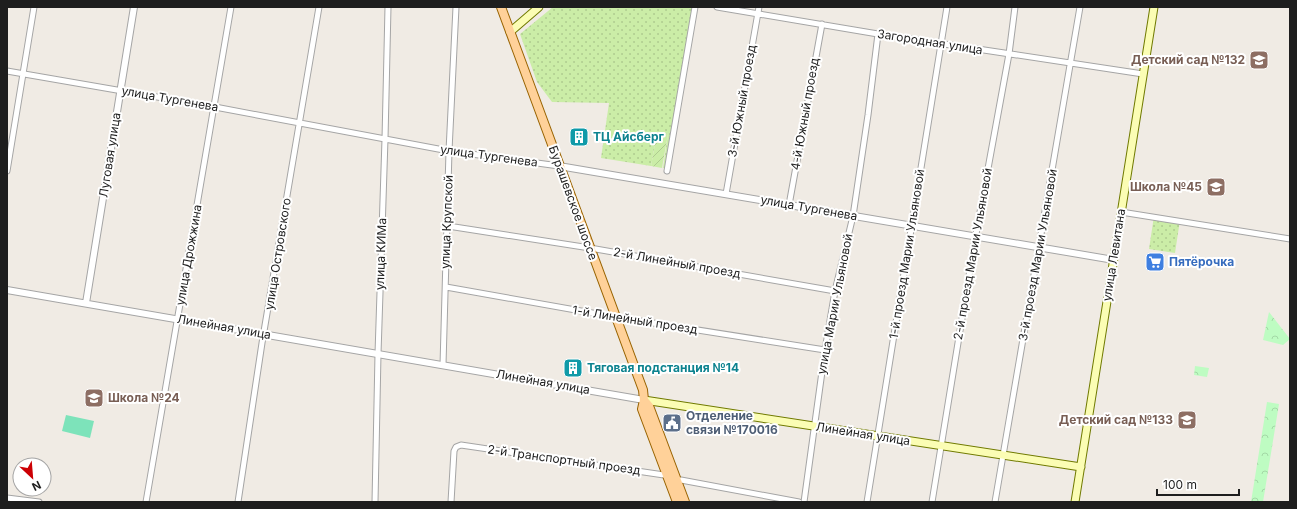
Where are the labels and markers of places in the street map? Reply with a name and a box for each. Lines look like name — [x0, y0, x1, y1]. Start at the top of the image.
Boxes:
school or university icon: Детский сад №132 — [1248, 49, 1270, 71]
place label: Детский сад №132 — [1131, 52, 1245, 67]
building icon: ТЦ Айсберг — [568, 126, 590, 148]
place label: ТЦ Айсберг — [593, 129, 665, 144]
school or university icon: Школа №45 — [1205, 176, 1227, 198]
place label: Школа №45 — [1130, 179, 1202, 194]
supermarket icon: Пятёрочка — [1144, 251, 1166, 273]
place label: Пятёрочка — [1169, 254, 1234, 269]
building icon: Тяговая подстанция №14 — [562, 357, 584, 379]
place label: Тяговая подстанция №14 — [587, 360, 739, 375]
school or university icon: Школа №24 — [83, 387, 105, 409]
place label: Школа №24 — [108, 390, 180, 405]
place label: Отделение связи №170016 — [686, 408, 778, 437]
school or university icon: Детский сад №133 — [1176, 409, 1198, 431]
public building icon: Отделение связи №170016 — [661, 412, 683, 434]
place label: Детский сад №133 — [1059, 412, 1173, 427]

